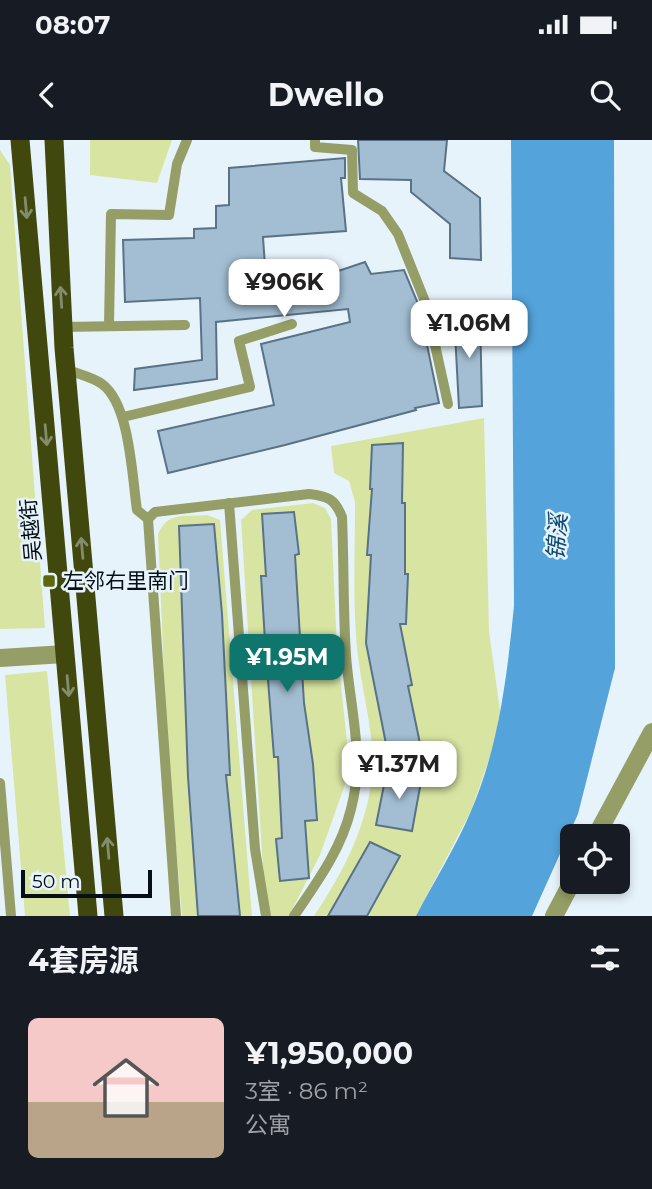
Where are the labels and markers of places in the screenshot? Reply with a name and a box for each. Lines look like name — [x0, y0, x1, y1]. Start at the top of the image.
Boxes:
pin: ¥906K — [235, 260, 333, 319]
pin: ¥1.06M — [412, 300, 526, 360]
place label: 左邻右里南门 — [63, 568, 189, 593]
marker: 左邻右里南门 — [41, 573, 57, 589]
pin: ¥1.95M — [230, 634, 344, 694]
pin: ¥1.37M — [342, 742, 456, 801]

